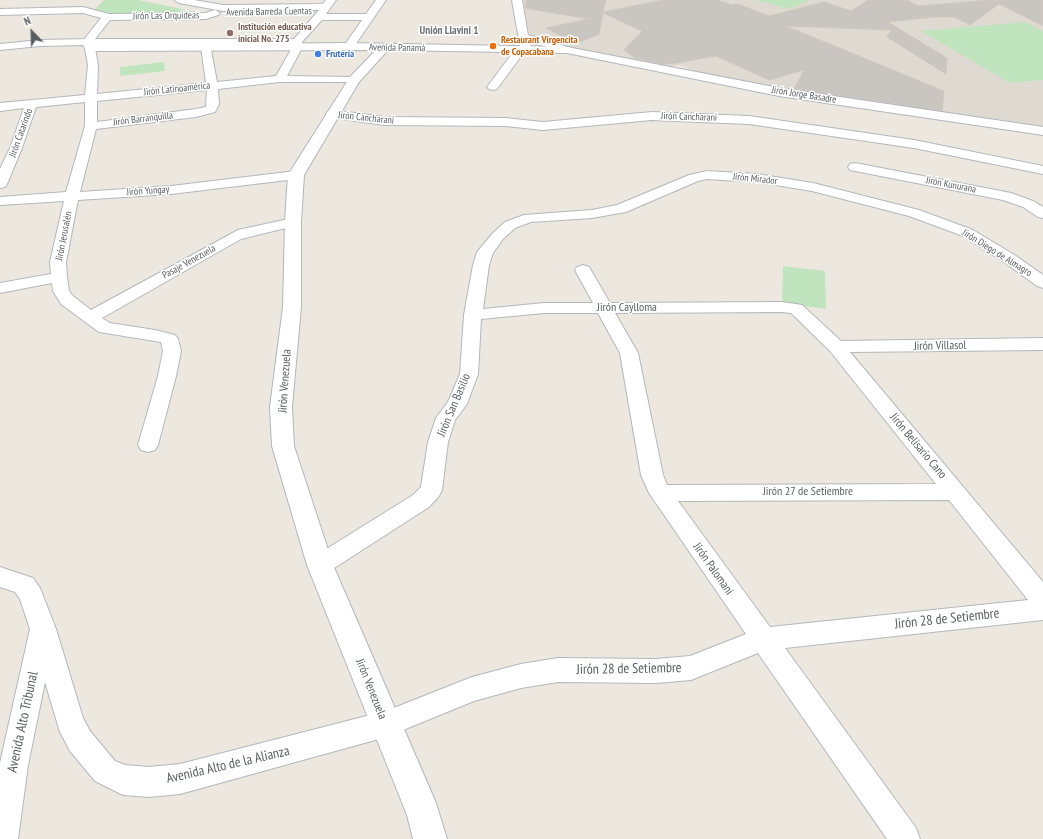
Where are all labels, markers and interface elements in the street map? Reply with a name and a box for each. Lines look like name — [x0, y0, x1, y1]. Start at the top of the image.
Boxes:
street label: Avenida Barreda Cuentas — [226, 5, 312, 19]
street label: Jirón Las Orquideas — [133, 9, 199, 23]
north arrow — [12, 12, 52, 52]
text: N — [22, 13, 33, 29]
place label: Institución educativa inicial No. 275 — [238, 21, 312, 44]
district label: Unión Llavini 1 — [420, 24, 478, 38]
marker: Institución educativa inicial No. 275 — [225, 28, 235, 38]
place label: Restaurant Virgencita de Copacabana — [501, 34, 578, 58]
marker: Restaurant Virgencita de Copacabana — [488, 41, 498, 51]
street label: Avenida Panamá — [369, 42, 425, 54]
place label: Frutería — [326, 48, 354, 60]
marker: Frutería — [313, 49, 323, 59]
street label: Jirón Latinoamérica — [143, 80, 211, 98]
street label: Jirón Jorge Basadre — [771, 84, 837, 106]
street label: Jirón Catarindo — [7, 107, 35, 159]
street label: Jirón Barranquilla — [112, 109, 174, 129]
street label: Jirón Cancharani — [337, 109, 395, 127]
street label: Jirón Cancharani — [661, 110, 717, 124]
street label: Jirón Mirador — [732, 171, 778, 187]
street label: Jirón Kunurana — [925, 174, 977, 196]
street label: Jirón Yungay — [126, 184, 170, 198]
street label: Jirón Jerusalén — [53, 210, 75, 262]
street label: Jirón Diego de Almagro — [960, 227, 1034, 279]
street label: Pasaje Venezuela — [160, 242, 218, 282]
street label: Jirón Caylloma — [597, 301, 657, 315]
street label: Jirón Villasol — [914, 338, 966, 354]
street label: Jirón Venezuela — [276, 349, 294, 413]
street label: Jirón San Basilio — [434, 371, 474, 439]
street label: Jirón Belisario Cano — [886, 410, 950, 482]
street label: Jirón 27 de Setiembre — [763, 485, 853, 499]
street label: Jirón Palomani — [690, 540, 736, 598]
street label: Jirón 28 de Setiembre — [894, 605, 1000, 633]
street label: Jirón Venezuela — [352, 657, 390, 721]
street label: Jirón 28 de Setiembre — [576, 660, 682, 678]
street label: Avenida Alto Tribunal — [4, 670, 42, 774]
street label: Avenida Alto de la Alianza — [165, 743, 291, 787]

